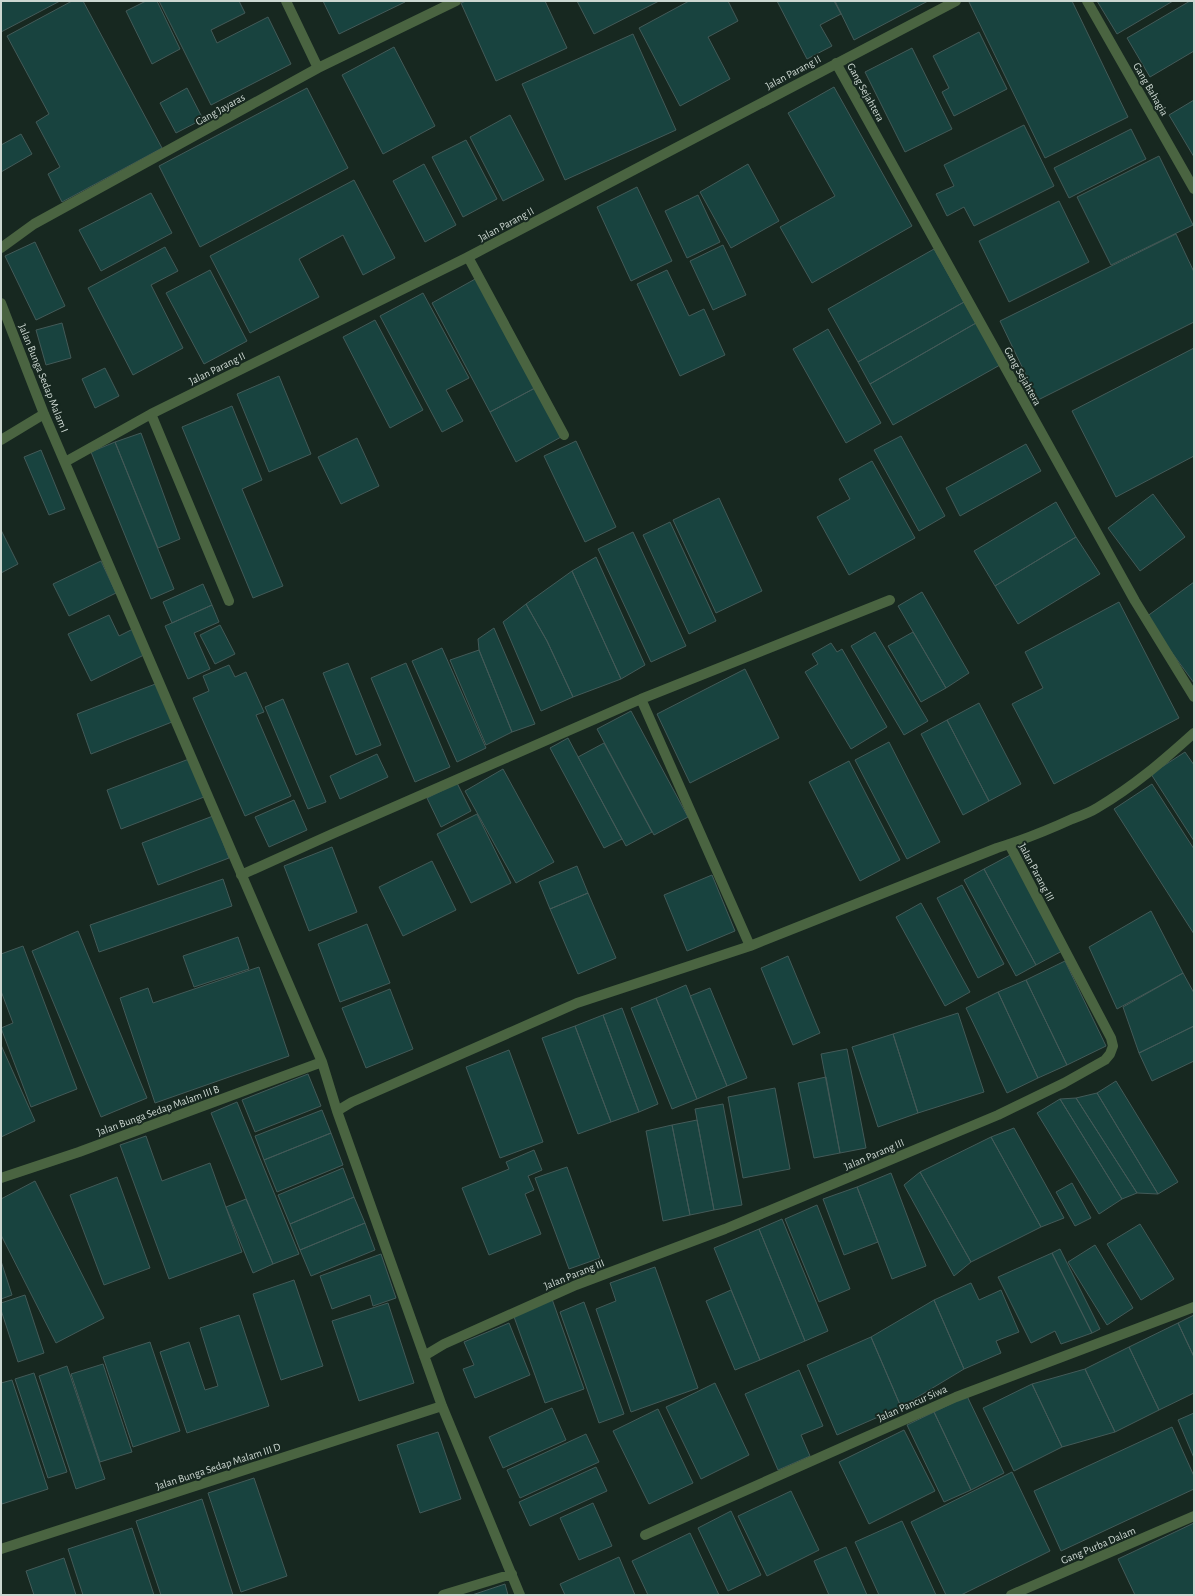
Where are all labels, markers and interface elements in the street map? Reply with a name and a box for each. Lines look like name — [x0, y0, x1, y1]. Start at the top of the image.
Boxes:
street label: Jalan Parang II — [764, 53, 823, 92]
street label: Gang Sejahtera — [845, 61, 886, 123]
street label: Gang Bahagia — [1131, 61, 1170, 118]
street label: Gang Jayaras — [194, 91, 247, 127]
street label: Jalan Parang II — [477, 205, 536, 244]
street label: Jalan Bunga Sedap Malam I — [17, 322, 70, 434]
street label: Gang Sejahtera — [1002, 345, 1043, 407]
street label: Jalan Parang II — [187, 350, 247, 387]
street label: Jalan Parang III — [1017, 841, 1056, 903]
street label: Jalan Bunga Sedap Malam III B — [95, 1083, 221, 1138]
street label: Jalan Parang III — [843, 1137, 906, 1172]
street label: Jalan Parang III — [542, 1257, 606, 1292]
street label: Jalan Pancur Siwa — [876, 1383, 949, 1424]
street label: Jalan Bunga Sedap Malam III D — [154, 1441, 282, 1492]
street label: Gang Purba Dalam — [1059, 1525, 1137, 1566]

